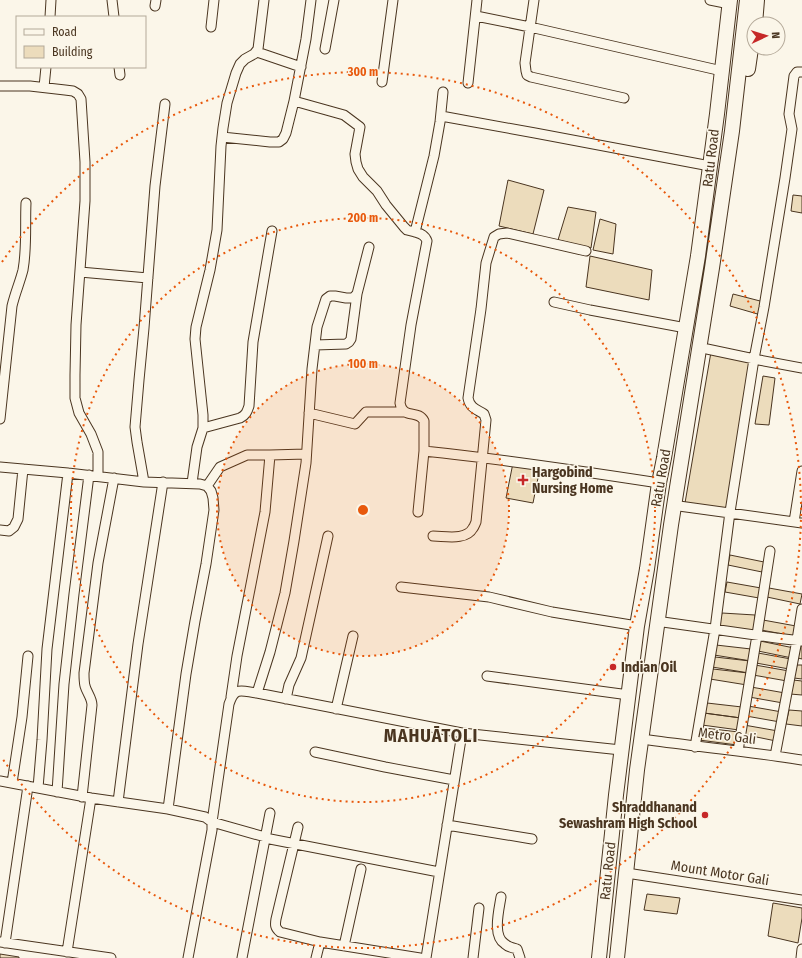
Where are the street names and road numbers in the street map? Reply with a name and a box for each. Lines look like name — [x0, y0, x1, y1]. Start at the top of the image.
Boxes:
street label: Ratu Road — [699, 128, 723, 188]
street label: Ratu Road — [648, 448, 674, 508]
street label: Metro Gali — [697, 724, 757, 748]
street label: Ratu Road — [596, 841, 620, 901]
street label: Mount Motor Gali — [670, 857, 770, 889]

